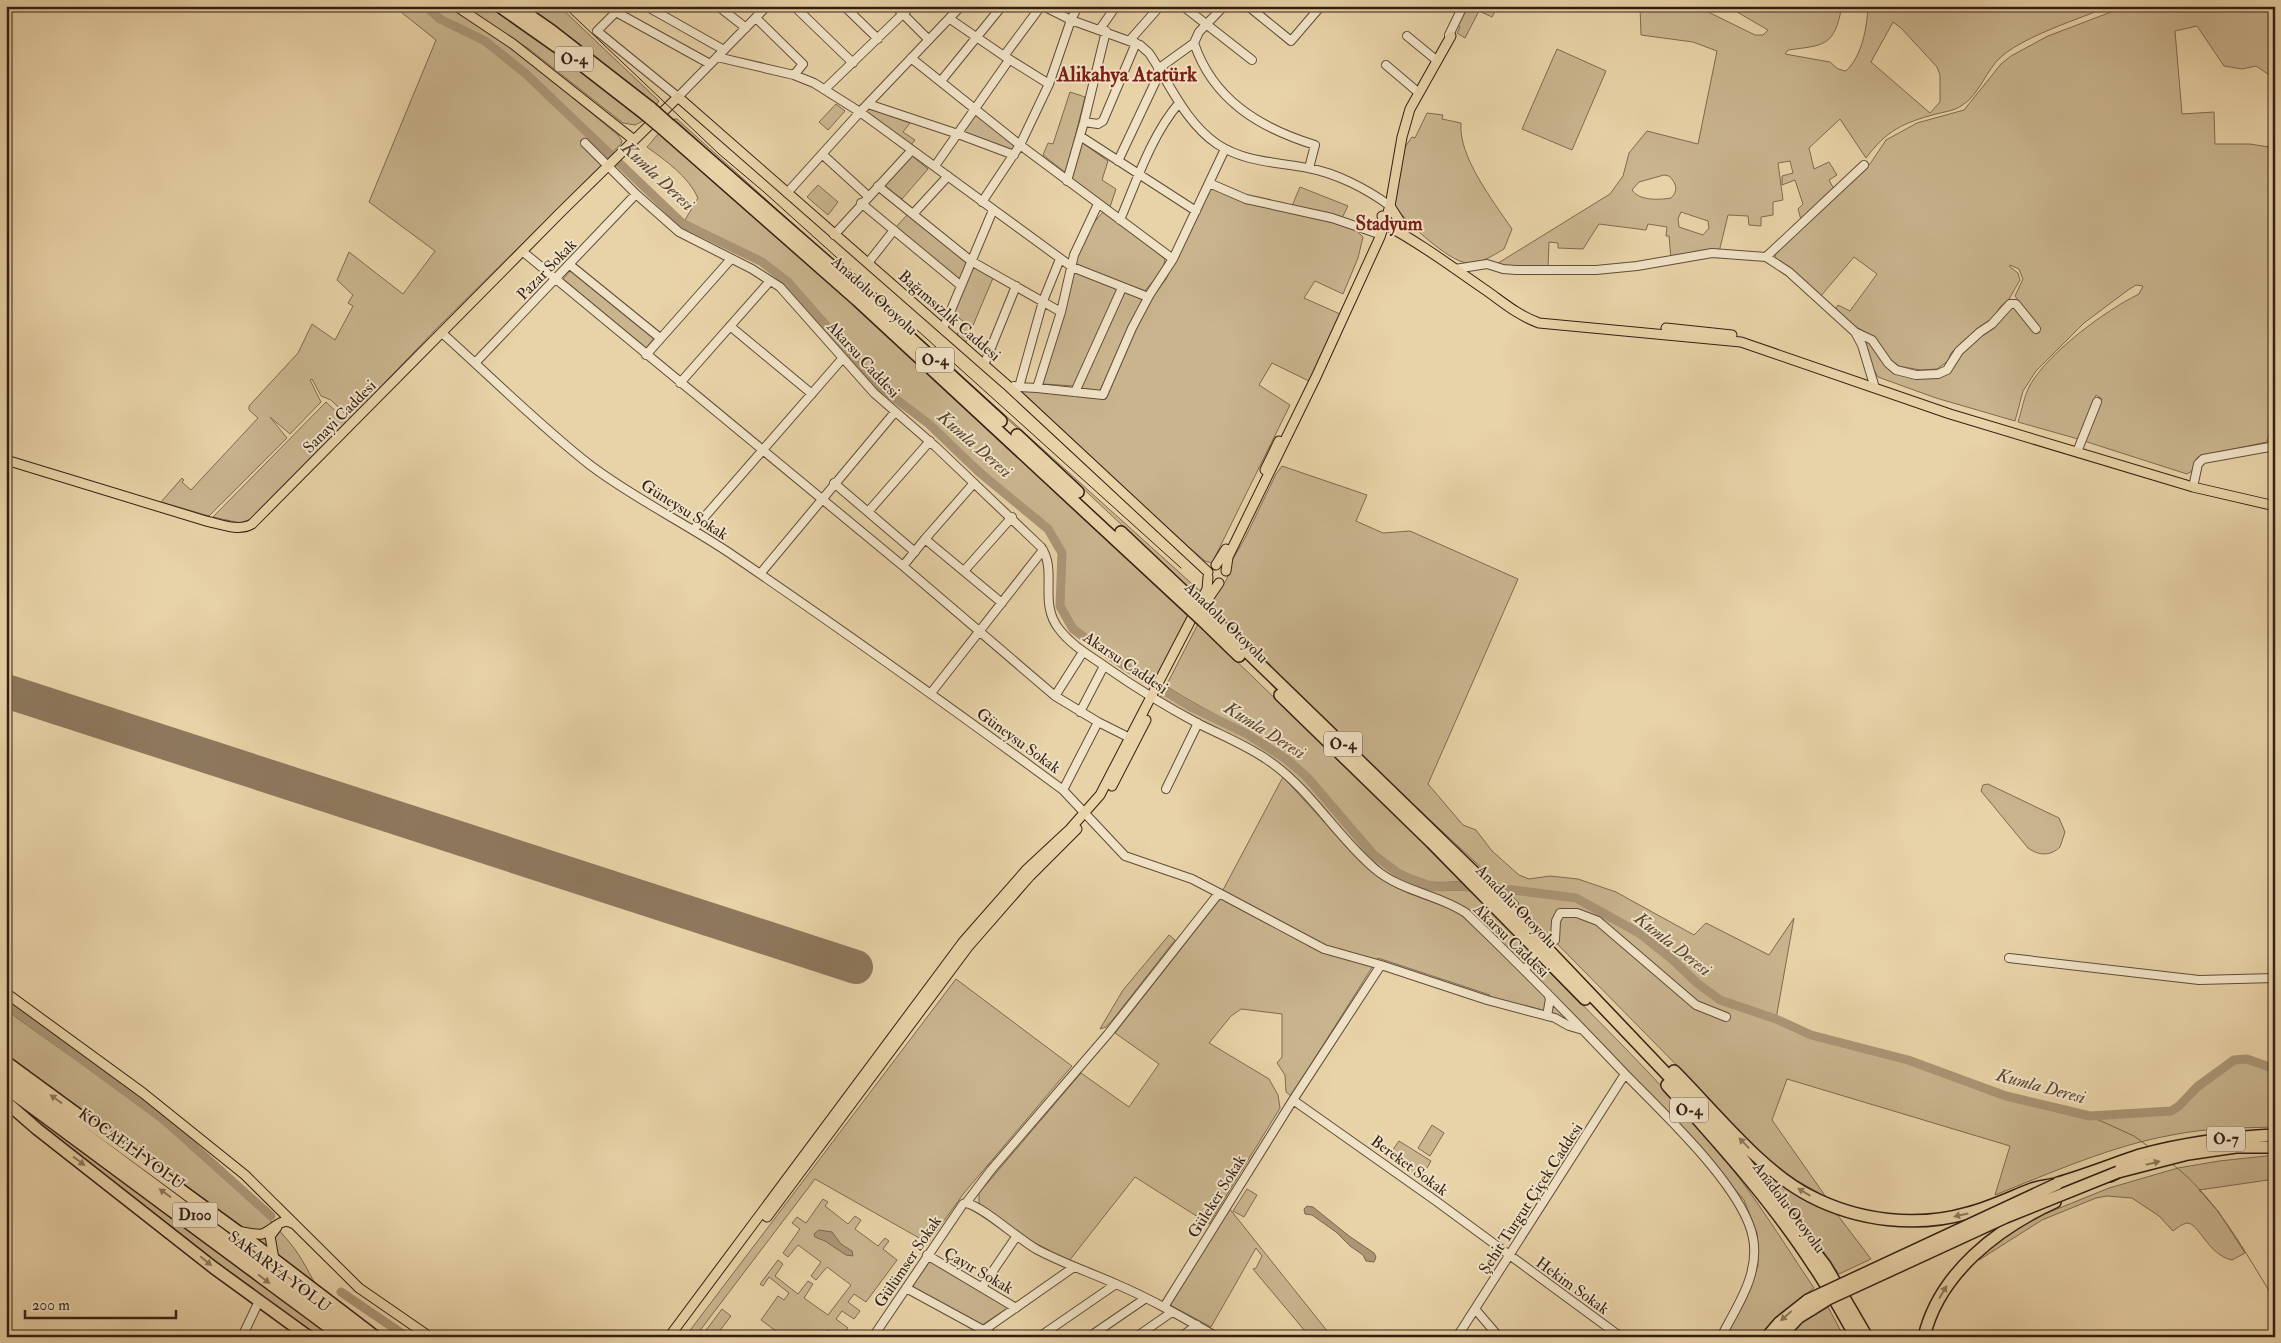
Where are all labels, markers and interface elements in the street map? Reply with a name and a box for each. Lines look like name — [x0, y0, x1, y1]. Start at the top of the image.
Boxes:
road number: O-4 — [555, 46, 593, 72]
district label: Alikahya Atatürk — [1056, 61, 1198, 88]
water label: Kumla Deresi — [616, 136, 699, 216]
district label: Stadyum — [1356, 212, 1423, 237]
street label: Pazar Sokak — [513, 235, 581, 305]
street label: Anadolu Otoyolu — [826, 251, 921, 340]
street label: Bağımsızlık Caddesi — [894, 266, 1005, 366]
street label: Akarsu Caddesi — [822, 316, 904, 402]
road number: O-4 — [916, 348, 954, 372]
street label: Sanayi Caddesi — [299, 376, 380, 457]
water label: Kumla Deresi — [932, 405, 1017, 483]
street label: Güneysu Sokak — [637, 475, 732, 545]
street label: Anadolu Otoyolu — [1179, 577, 1272, 668]
street label: Akarsu Caddesi — [1078, 627, 1172, 698]
water label: Kumla Deresi — [1219, 696, 1310, 764]
street label: Güneysu Sokak — [972, 704, 1065, 778]
road number: O-4 — [1324, 732, 1362, 756]
street label: Anadolu Otoyolu — [1471, 860, 1561, 953]
street label: Akarsu Caddesi — [1468, 899, 1553, 982]
water label: Kumla Deresi — [1629, 907, 1716, 982]
water label: Kumla Deresi — [1993, 1063, 2088, 1109]
one-way arrow — [50, 1093, 63, 1104]
road number: O-4 — [1670, 1098, 1708, 1122]
street label: KOCAELİ YOLU — [74, 1103, 189, 1194]
street label: Şehit Turgut Çiçek Caddesi — [1474, 1119, 1587, 1278]
road number: O-7 — [2207, 1126, 2245, 1152]
street label: Bereket Sokak — [1367, 1131, 1452, 1201]
one-way arrow — [1738, 1137, 1750, 1149]
street label: Güleker Sokak — [1183, 1151, 1250, 1242]
one-way arrow — [72, 1156, 86, 1166]
street label: Anadolu Otoyolu — [1748, 1157, 1830, 1257]
one-way arrow — [2145, 1158, 2160, 1166]
one-way arrow — [158, 1188, 172, 1198]
one-way arrow — [1797, 1188, 1810, 1197]
road number: D100 — [172, 1202, 218, 1228]
one-way arrow — [1953, 1211, 1968, 1219]
street label: Gülümser Sokak — [870, 1212, 946, 1311]
street label: SAKARYA YOLU — [224, 1227, 335, 1317]
street label: Çayır Sokak — [940, 1243, 1017, 1299]
street label: Hekim Sokak — [1532, 1253, 1613, 1319]
one-way arrow — [199, 1256, 212, 1267]
one-way arrow — [257, 1274, 271, 1284]
one-way arrow — [1938, 1285, 1947, 1299]
scale bar — [25, 1288, 176, 1320]
text: 200 m — [32, 1296, 70, 1315]
one-way arrow — [1780, 1311, 1793, 1322]

